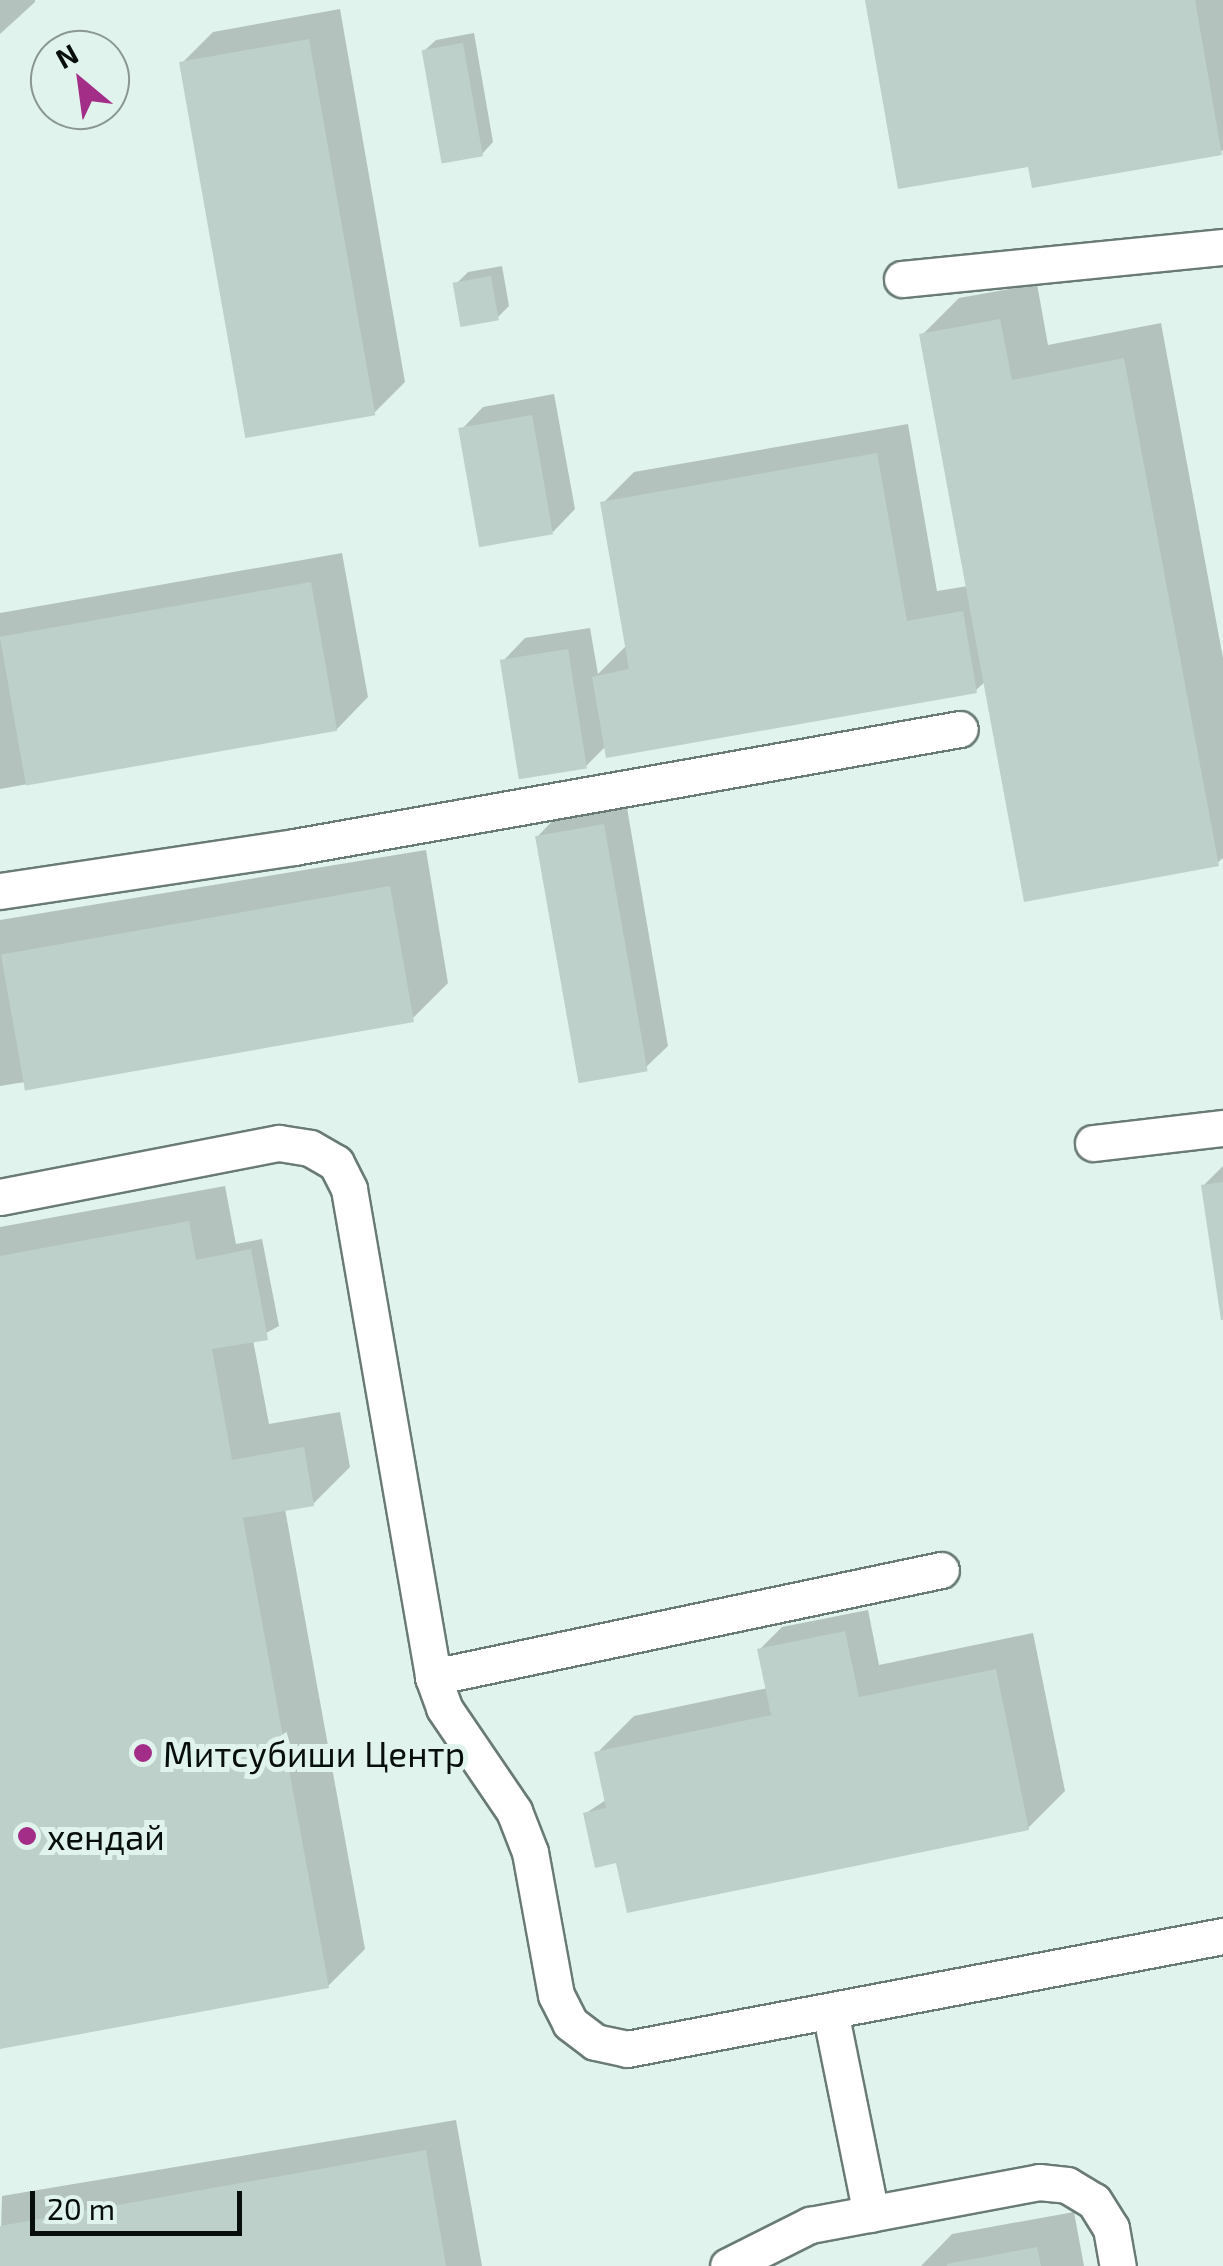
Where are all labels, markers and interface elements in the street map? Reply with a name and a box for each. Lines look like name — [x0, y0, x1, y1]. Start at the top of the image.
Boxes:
north arrow — [30, 30, 130, 130]
text: N — [49, 36, 84, 75]
place label: Митсубиши Центр — [163, 1732, 465, 1774]
marker: Митсубиши Центр — [132, 1742, 154, 1764]
place label: хендай — [47, 1815, 165, 1857]
marker: хендай — [16, 1825, 38, 1847]
scale bar — [35, 2171, 248, 2233]
text: 20 m — [47, 2190, 115, 2226]

